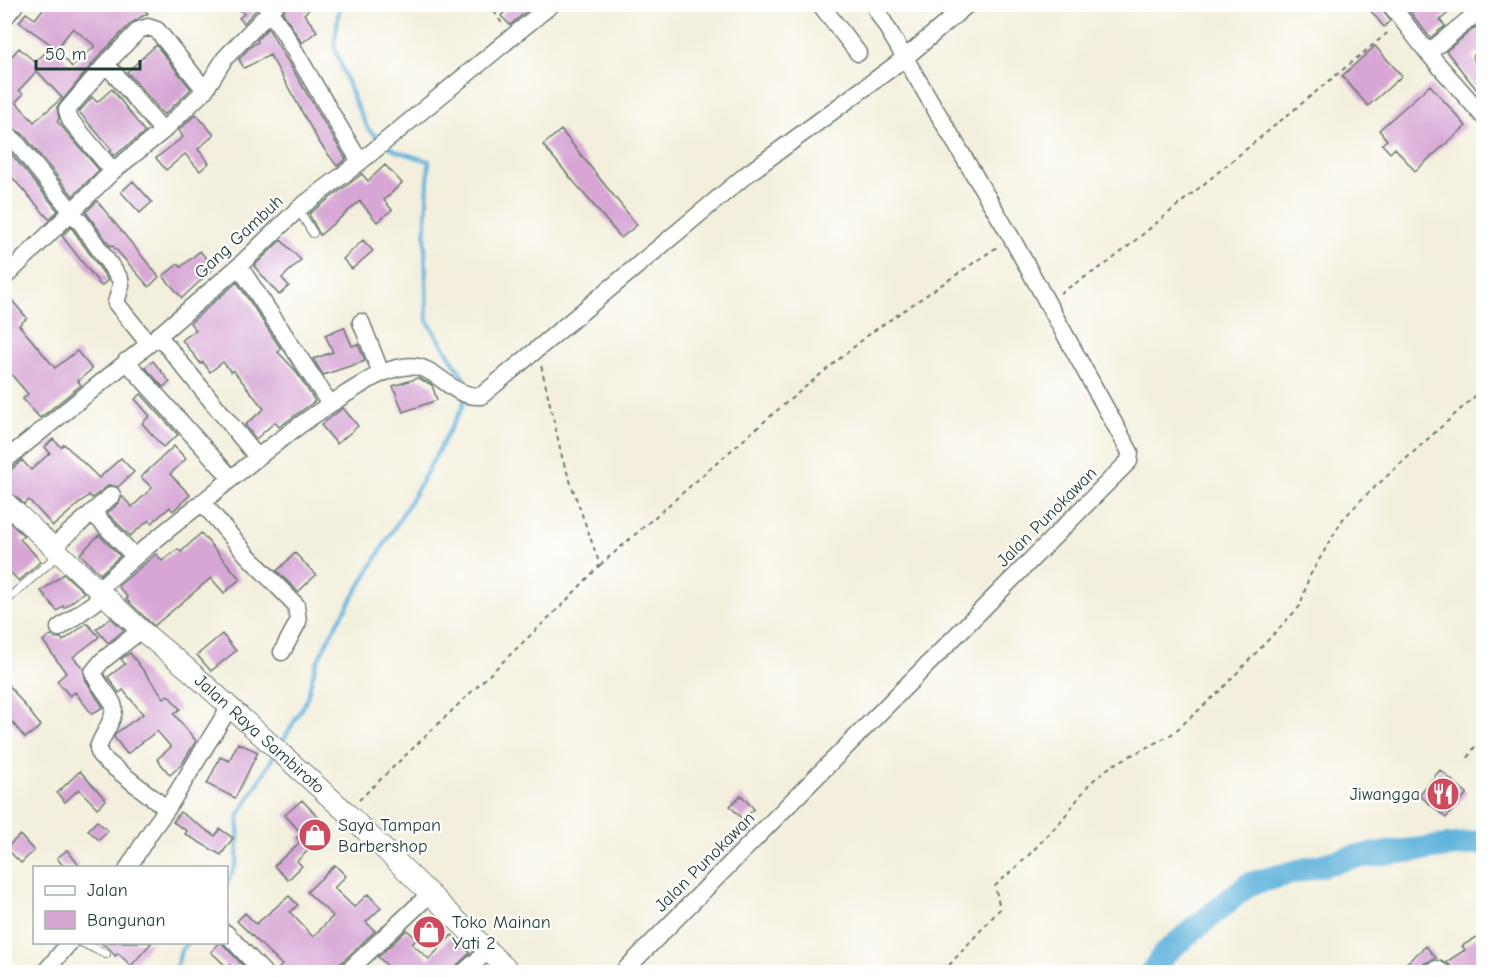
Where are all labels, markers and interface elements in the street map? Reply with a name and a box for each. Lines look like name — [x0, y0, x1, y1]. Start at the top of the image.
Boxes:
scale bar — [36, 33, 140, 71]
text: 50 m — [45, 44, 87, 65]
street label: Gang Gambuh — [190, 191, 288, 283]
street label: Jalan Punokawan — [993, 463, 1101, 571]
street label: Jalan Raya Sambiroto — [190, 670, 329, 798]
restaurant icon: Jiwangga — [1425, 776, 1461, 812]
place label: Jiwangga — [1350, 784, 1420, 805]
street label: Jalan Punokawan — [651, 808, 759, 916]
place label: Saya Tampan Barbershop — [338, 815, 441, 857]
shop icon: Saya Tampan Barbershop — [297, 817, 333, 853]
legend — [33, 866, 228, 944]
text: Jalan — [87, 880, 128, 901]
text: Bangunan — [87, 910, 165, 931]
place label: Toko Mainan Yati 2 — [452, 912, 551, 954]
shop icon: Toko Mainan Yati 2 — [411, 914, 447, 950]

